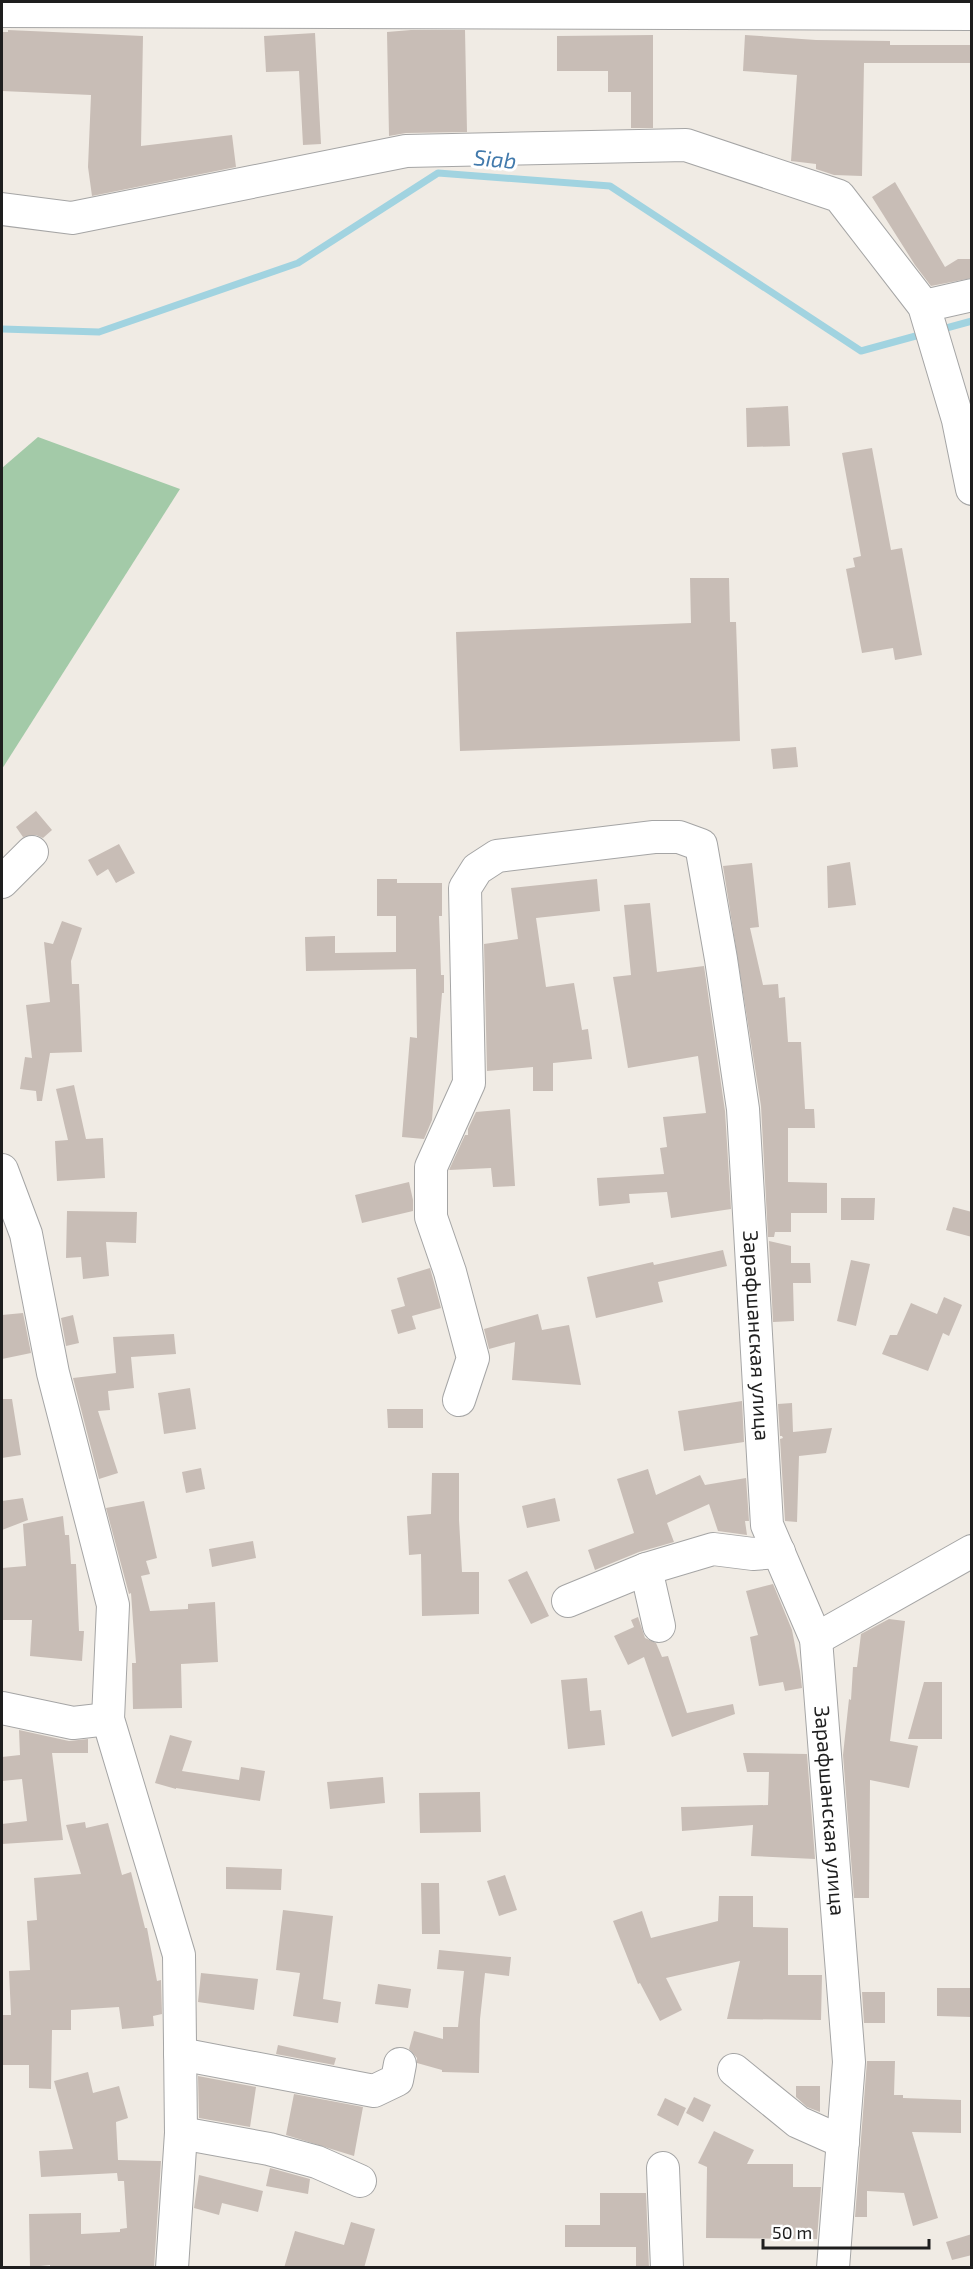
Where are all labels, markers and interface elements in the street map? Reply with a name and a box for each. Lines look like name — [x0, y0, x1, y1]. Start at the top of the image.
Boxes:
water label: Siab — [473, 143, 518, 173]
street label: Зарафшанская улица — [739, 1230, 776, 1442]
street label: Зарафшанская улица — [810, 1705, 852, 1917]
scale bar — [763, 2212, 930, 2250]
text: 50 m — [772, 2221, 812, 2243]

